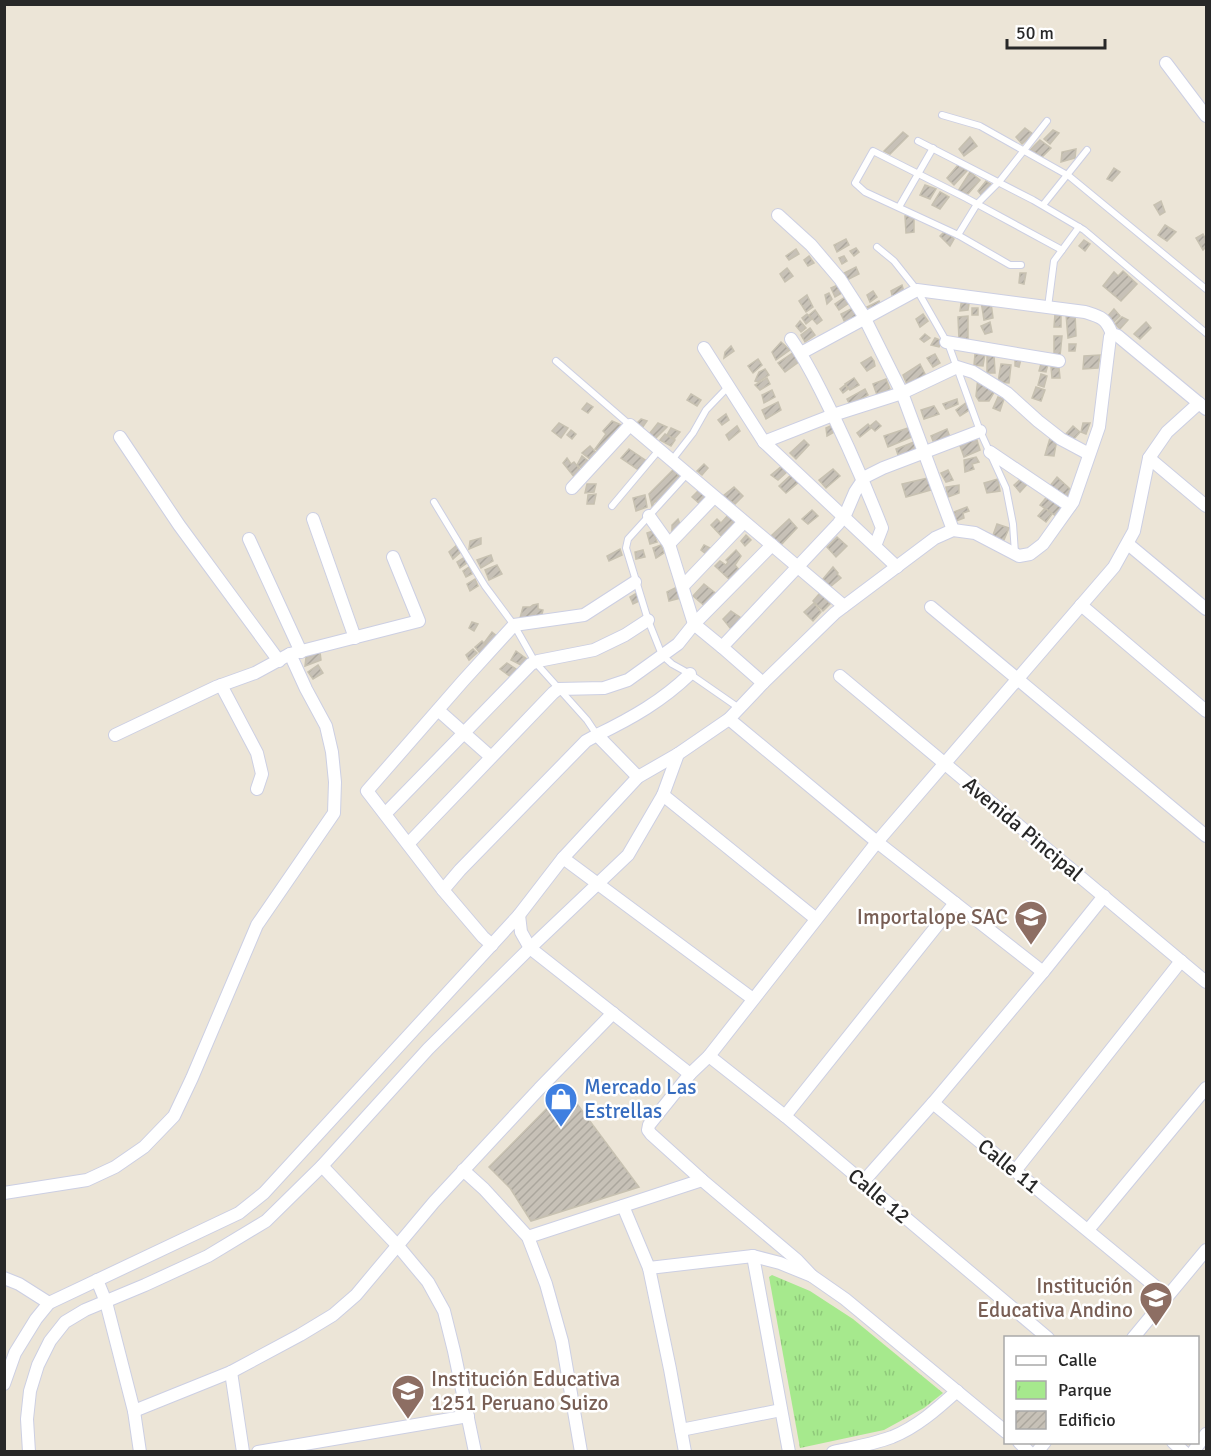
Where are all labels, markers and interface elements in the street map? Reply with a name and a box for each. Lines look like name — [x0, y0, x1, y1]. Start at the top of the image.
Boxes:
scale bar — [1007, 12, 1104, 50]
text: 50 m — [1016, 22, 1054, 44]
street label: Avenida Pincipal — [958, 771, 1088, 887]
school or university icon: Importalope SAC — [1013, 899, 1049, 946]
place label: Importalope SAC — [857, 904, 1008, 930]
place label: Mercado Las Estrellas — [584, 1074, 697, 1124]
shop icon: Mercado Las Estrellas — [543, 1081, 579, 1128]
street label: Calle 11 — [972, 1133, 1046, 1199]
street label: Calle 12 — [843, 1163, 915, 1229]
place label: Institución Educativa Andino — [977, 1273, 1133, 1323]
school or university icon: Institución Educativa Andino — [1138, 1280, 1174, 1327]
legend — [1004, 1336, 1199, 1444]
text: Calle — [1058, 1349, 1097, 1371]
place label: Institución Educativa 1251 Peruano Suizo — [431, 1366, 620, 1416]
school or university icon: Institución Educativa 1251 Peruano Suizo — [390, 1373, 426, 1420]
text: Parque — [1058, 1379, 1112, 1401]
text: Edificio — [1058, 1409, 1116, 1431]

